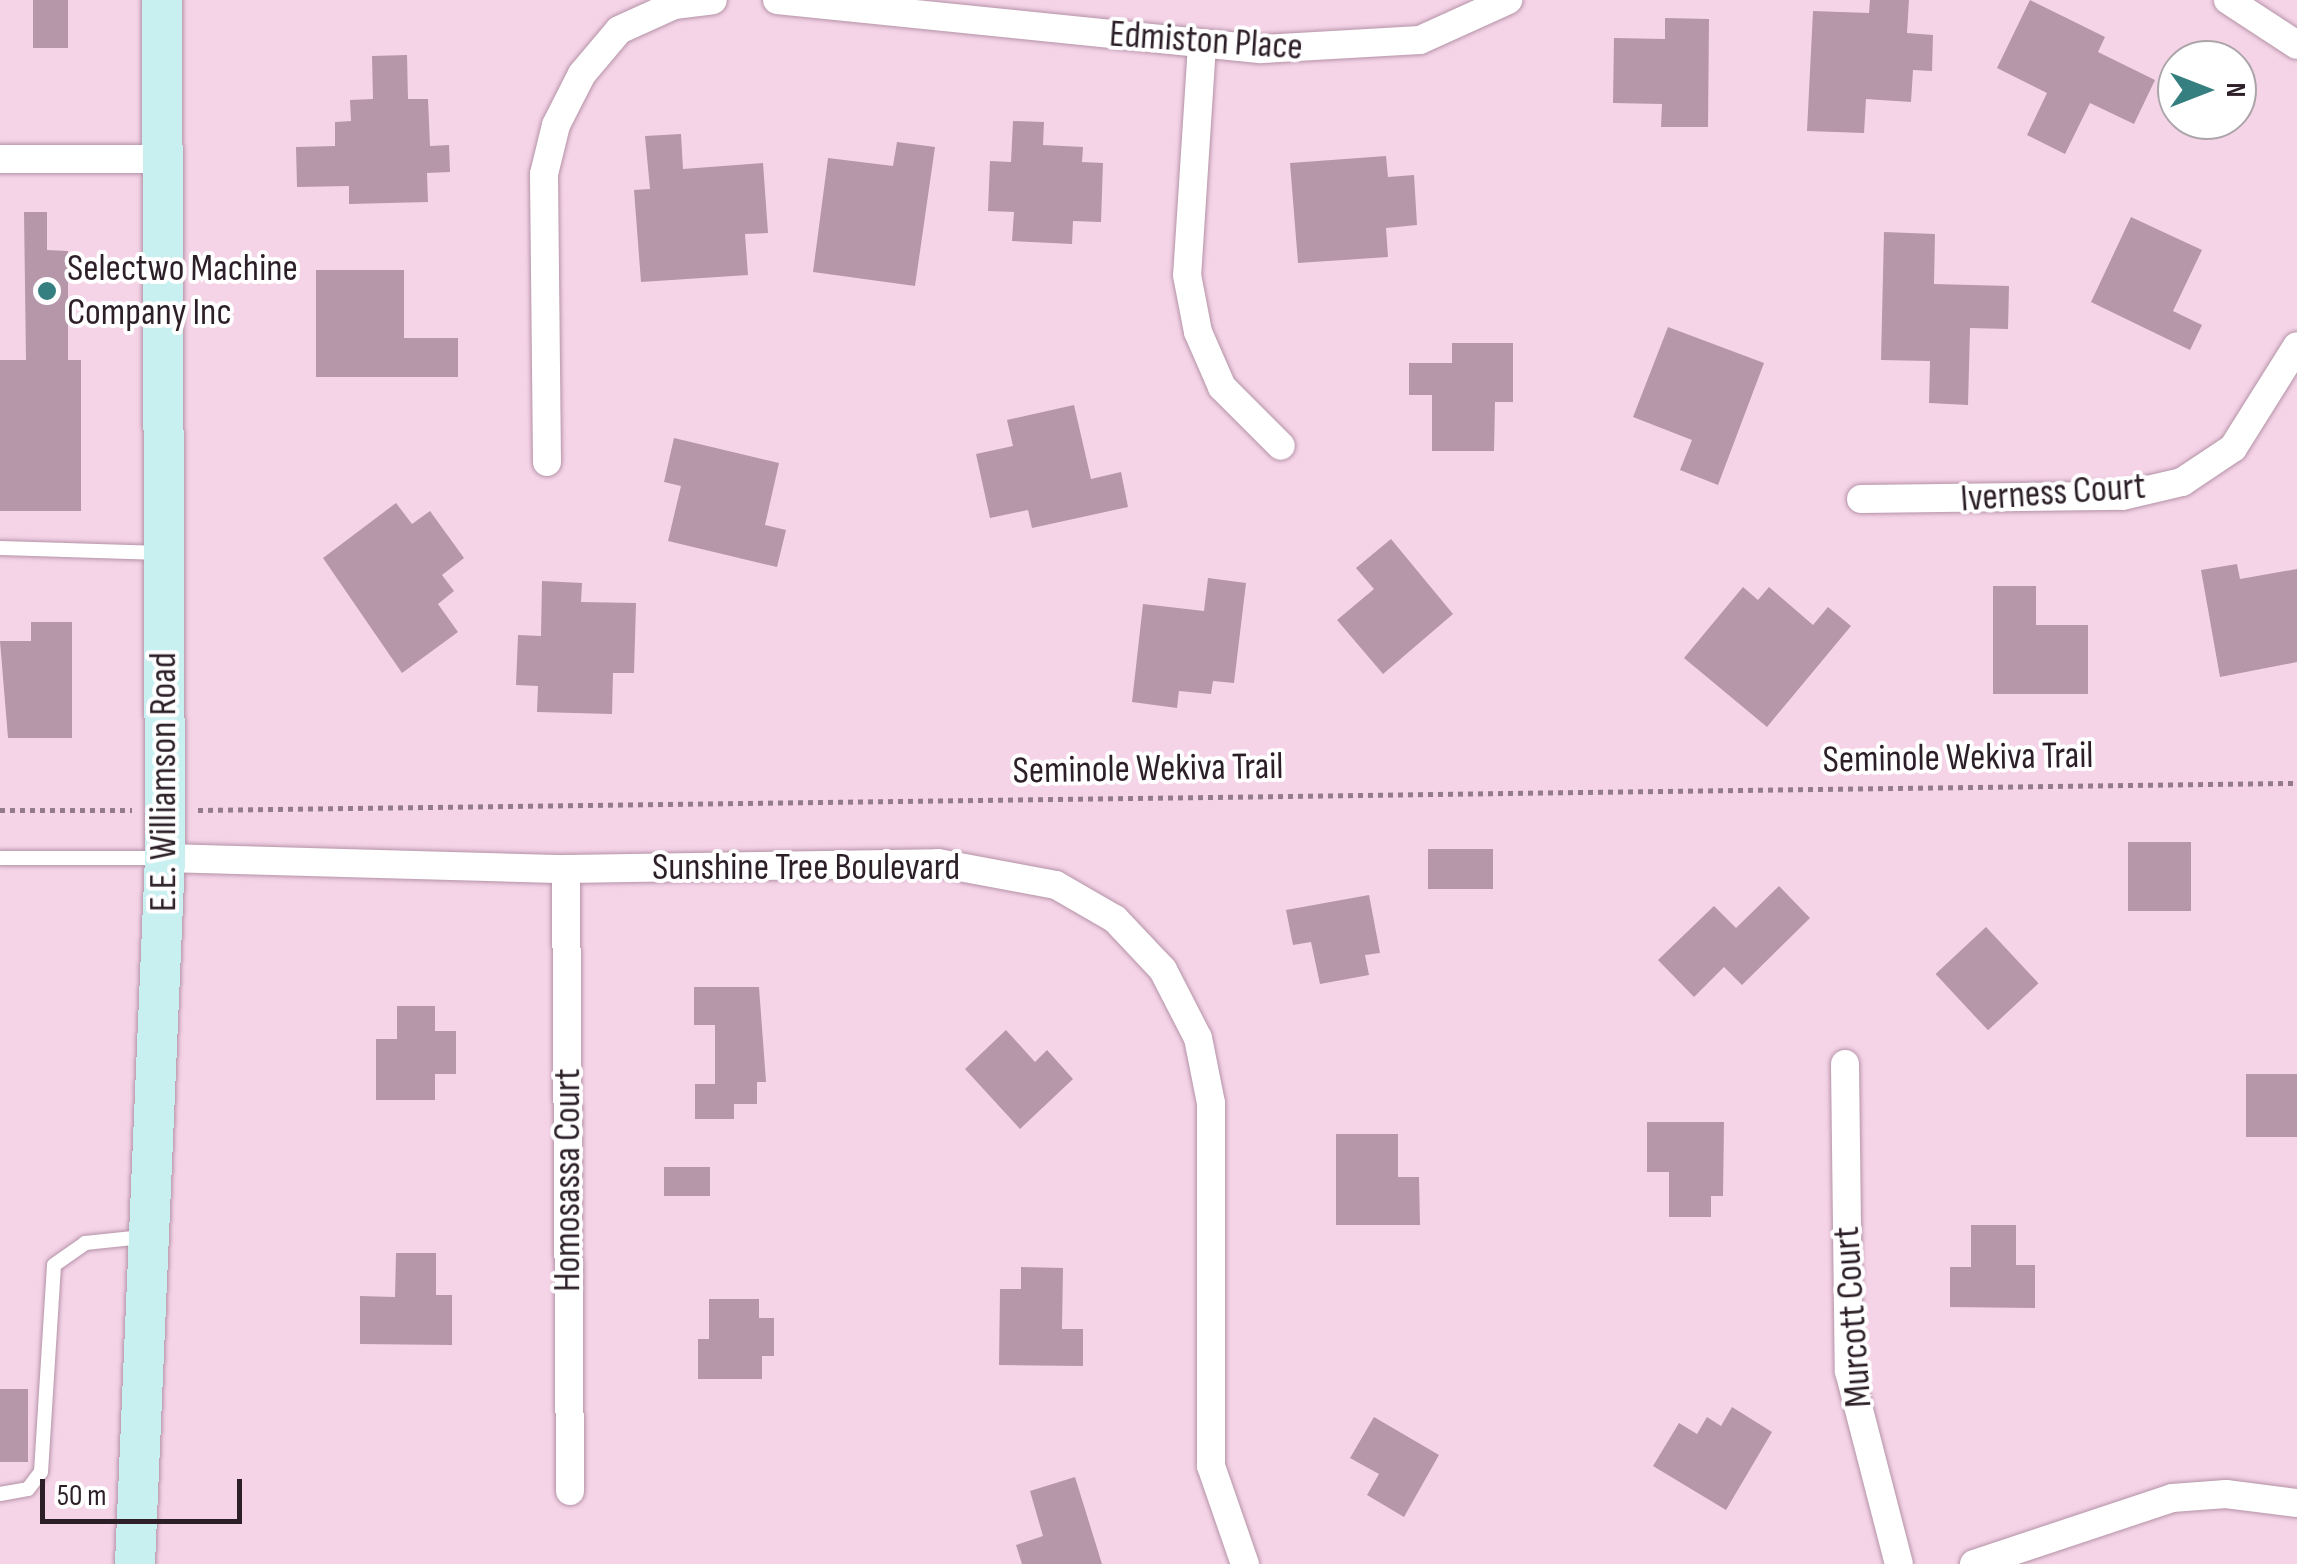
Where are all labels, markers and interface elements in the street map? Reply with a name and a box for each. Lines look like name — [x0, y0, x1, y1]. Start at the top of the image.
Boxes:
street label: Edmiston Place — [1108, 11, 1304, 71]
north arrow — [2157, 40, 2257, 140]
text: N — [2219, 83, 2252, 97]
place label: Selectwo Machine Company Inc — [67, 246, 298, 336]
marker: Selectwo Machine Company Inc — [36, 280, 58, 302]
street label: Iverness Court — [1959, 464, 2147, 522]
street label: E.E. Williamson Road — [141, 652, 187, 912]
street label: Seminole Wekiva Trail — [1822, 733, 2094, 783]
street label: Seminole Wekiva Trail — [1012, 744, 1284, 794]
street label: Sunshine Tree Boulevard — [652, 845, 960, 891]
street label: Homosassa Court — [545, 1068, 591, 1292]
street label: Murcott Court — [1824, 1225, 1882, 1409]
scale bar — [45, 1459, 248, 1521]
text: 50 m — [57, 1478, 106, 1514]

